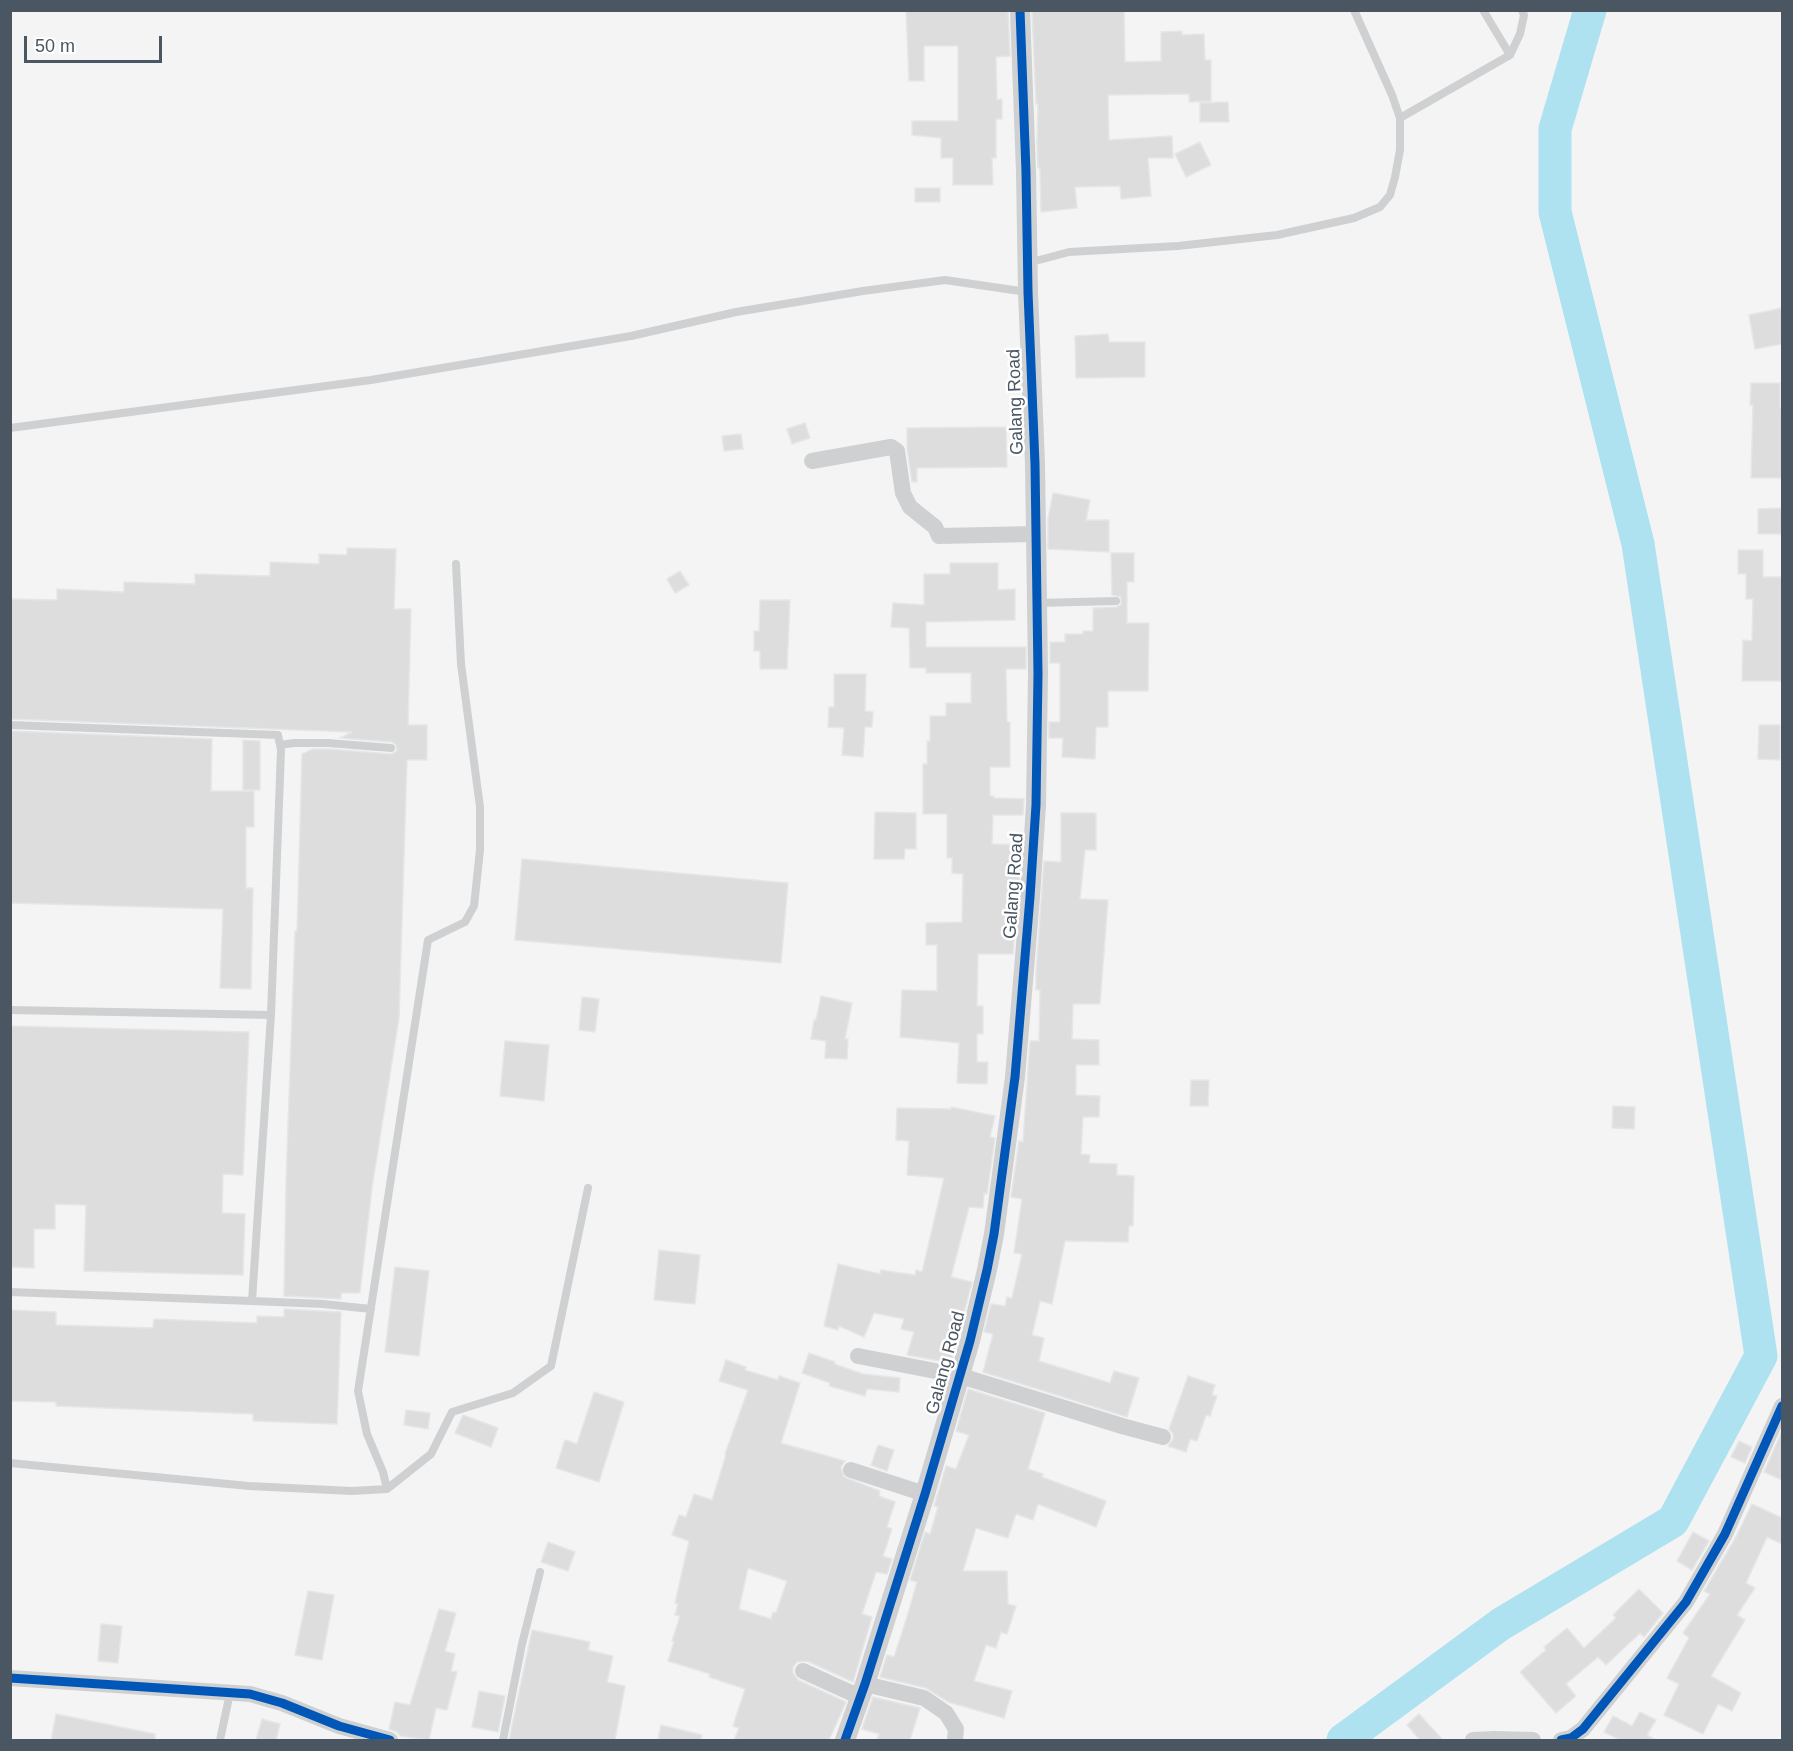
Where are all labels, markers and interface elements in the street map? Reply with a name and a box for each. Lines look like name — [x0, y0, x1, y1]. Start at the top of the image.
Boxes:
scale bar — [27, 24, 165, 62]
text: 50 m — [35, 36, 75, 56]
street label: Galang Road — [1003, 349, 1029, 455]
street label: Galang Road — [1000, 832, 1028, 940]
street label: Galang Road — [922, 1309, 970, 1417]

